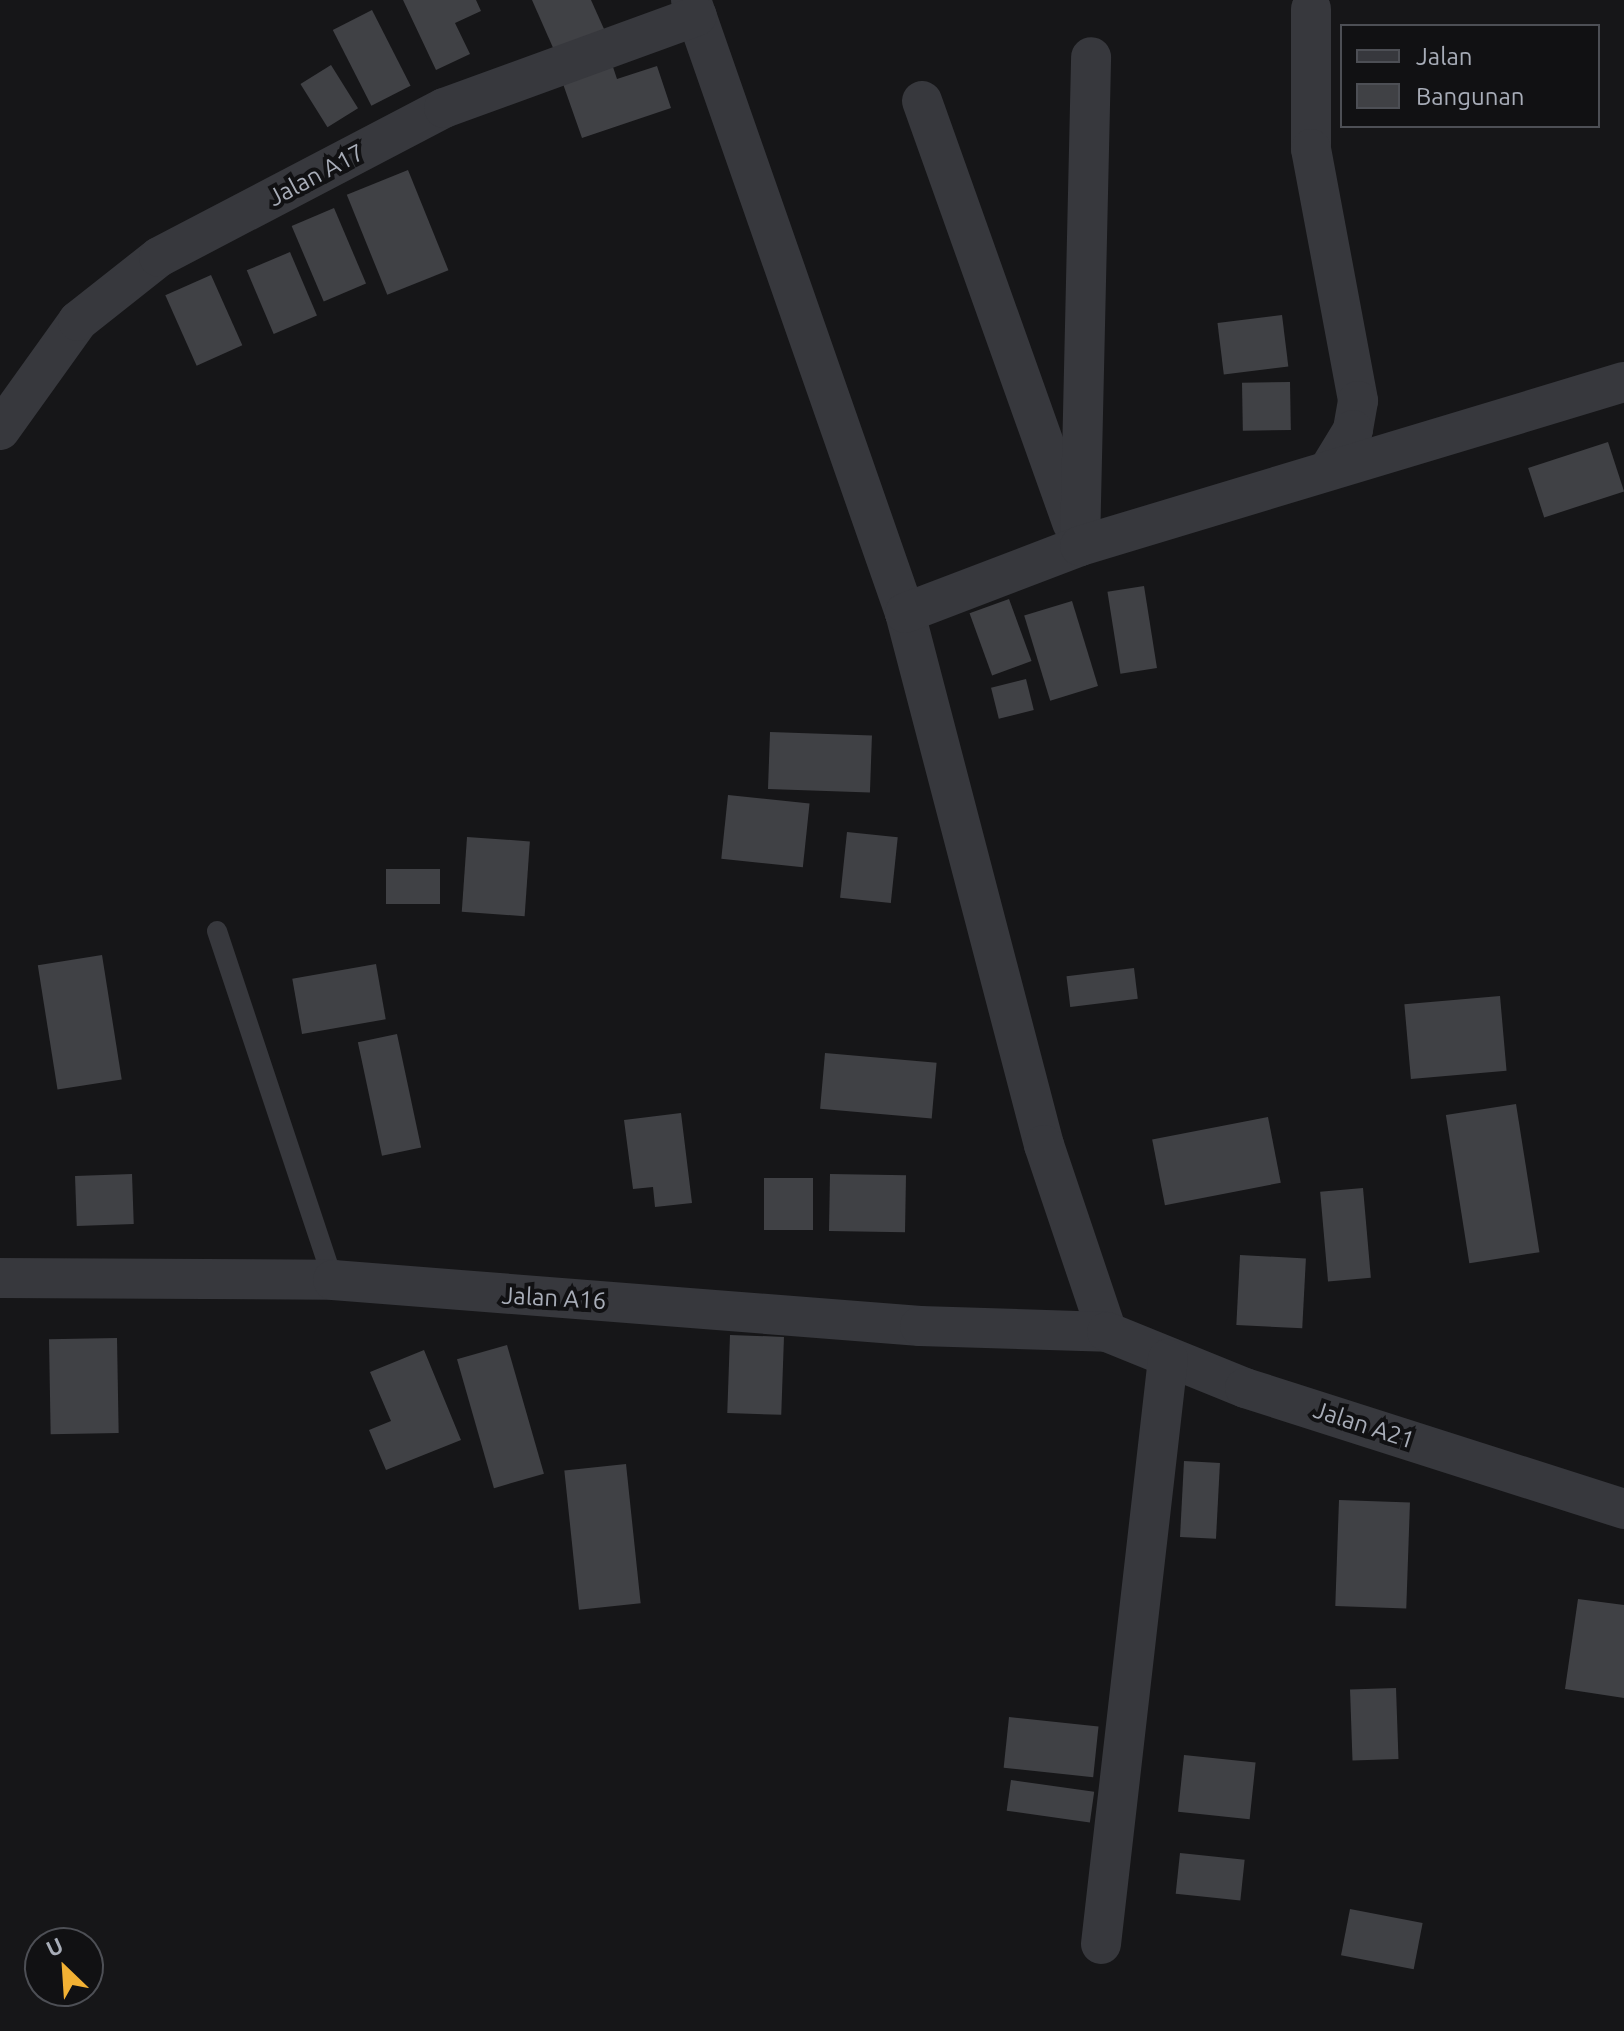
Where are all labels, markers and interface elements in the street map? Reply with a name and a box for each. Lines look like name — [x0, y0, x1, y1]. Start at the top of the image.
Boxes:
legend — [1340, 24, 1600, 128]
text: Jalan — [1416, 43, 1473, 70]
text: Bangunan — [1416, 83, 1525, 110]
street label: Jalan A17 — [263, 138, 369, 212]
street label: Jalan A16 — [501, 1281, 607, 1315]
street label: Jalan A21 — [1310, 1395, 1418, 1455]
north arrow — [24, 1927, 104, 2007]
text: U — [42, 1932, 67, 1961]

